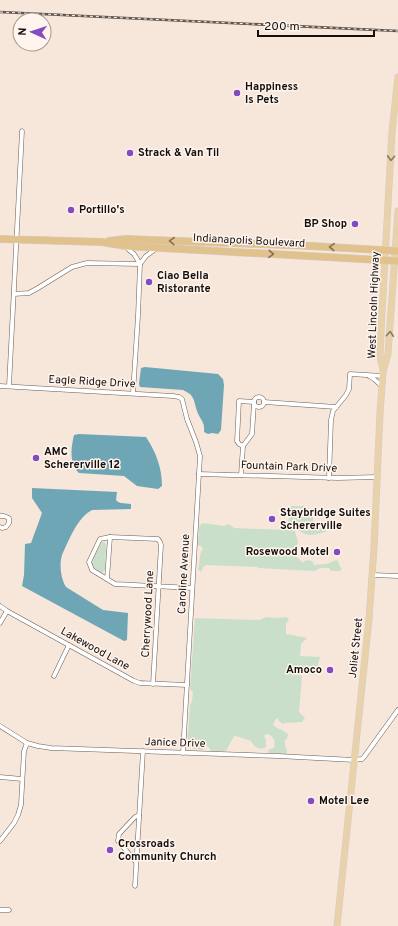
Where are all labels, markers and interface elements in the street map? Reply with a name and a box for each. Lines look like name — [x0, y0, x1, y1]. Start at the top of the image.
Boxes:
north arrow — [12, 12, 52, 52]
scale bar — [258, 12, 374, 38]
text: 200 m — [264, 19, 300, 35]
text: N — [16, 27, 30, 36]
place label: Happiness Is Pets — [245, 80, 298, 107]
marker: Happiness Is Pets — [232, 88, 242, 98]
place label: Strack & Van Til — [138, 146, 219, 160]
marker: Strack & Van Til — [125, 148, 135, 158]
one-way arrow — [386, 155, 395, 161]
place label: Portillo's — [79, 203, 125, 217]
marker: Portillo's — [66, 205, 76, 215]
place label: BP Shop — [304, 217, 347, 231]
marker: BP Shop — [350, 219, 360, 229]
street label: Indianapolis Boulevard — [193, 231, 305, 251]
one-way arrow — [169, 237, 175, 245]
one-way arrow — [329, 243, 335, 252]
one-way arrow — [268, 249, 274, 258]
street label: West Lincoln Highway — [365, 251, 383, 359]
place label: Ciao Bella Ristorante — [157, 269, 211, 296]
marker: Ciao Bella Ristorante — [144, 277, 154, 287]
one-way arrow — [385, 331, 394, 337]
street label: Eagle Ridge Drive — [48, 373, 136, 391]
place label: AMC Schererville 12 — [44, 445, 120, 472]
marker: AMC Schererville 12 — [31, 453, 41, 463]
street label: Fountain Park Drive — [241, 458, 338, 476]
place label: Staybridge Suites Schererville — [280, 506, 371, 533]
marker: Staybridge Suites Schererville — [267, 514, 277, 524]
street label: Caroline Avenue — [175, 534, 193, 614]
place label: Rosewood Motel — [246, 545, 329, 559]
marker: Rosewood Motel — [332, 547, 342, 557]
street label: Cherrywood Lane — [139, 570, 157, 658]
street label: Joliet Street — [346, 617, 366, 679]
street label: Lakewood Lane — [58, 624, 132, 674]
place label: Amoco — [286, 663, 322, 677]
marker: Amoco — [325, 665, 335, 675]
street label: Janice Drive — [144, 735, 206, 751]
place label: Motel Lee — [319, 794, 369, 808]
marker: Motel Lee — [306, 796, 316, 806]
place label: Crossroads Community Church — [118, 837, 217, 864]
marker: Crossroads Community Church — [105, 845, 115, 855]

